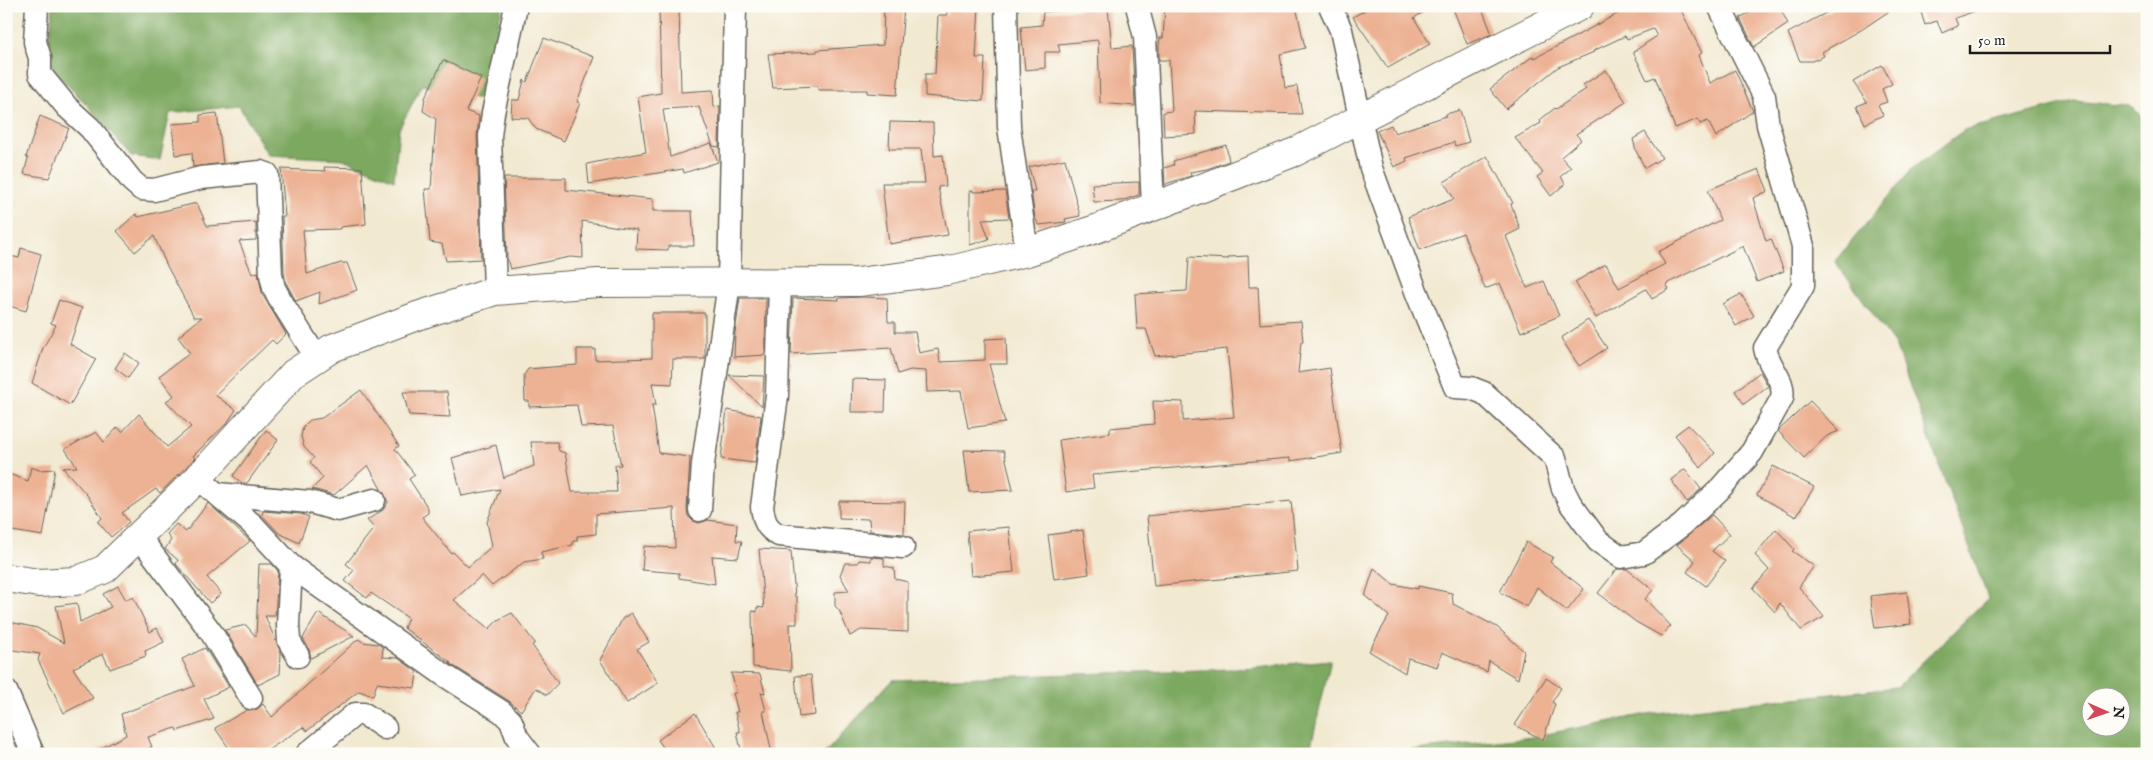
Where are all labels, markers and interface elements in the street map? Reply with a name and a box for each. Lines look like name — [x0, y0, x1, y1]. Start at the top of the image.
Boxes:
scale bar — [1970, 22, 2110, 54]
text: 50 m — [1978, 31, 2006, 50]
north arrow — [2080, 688, 2130, 738]
text: N — [2109, 705, 2127, 719]

